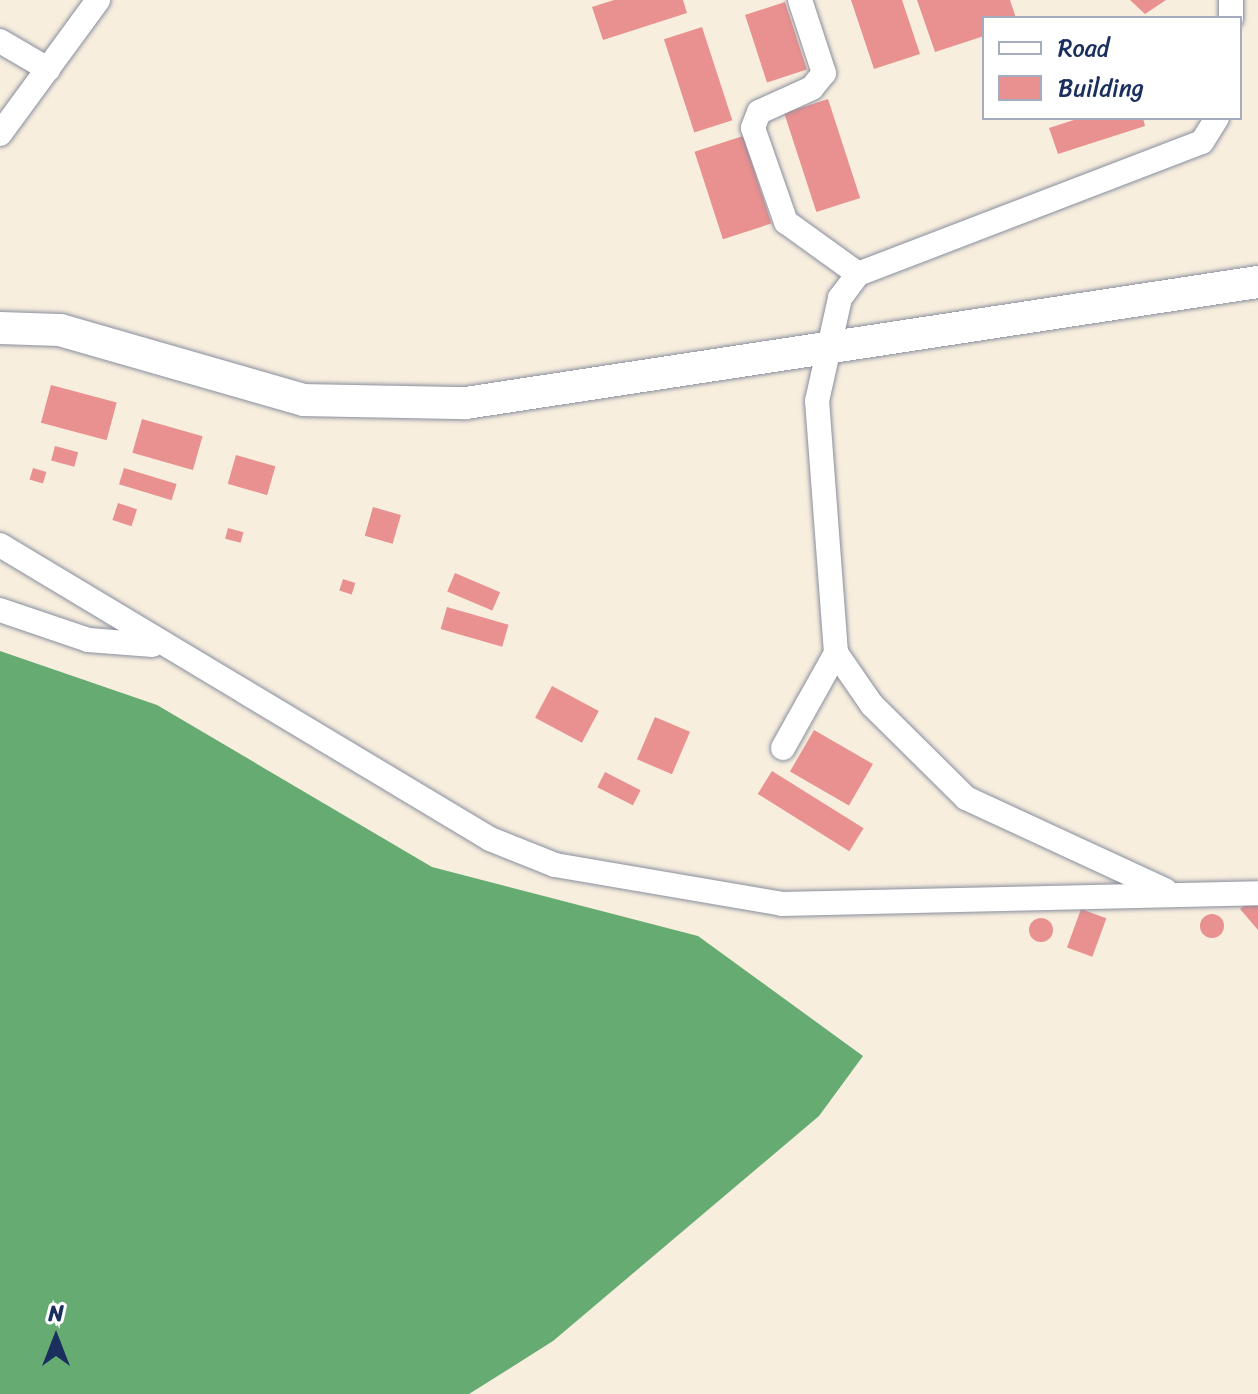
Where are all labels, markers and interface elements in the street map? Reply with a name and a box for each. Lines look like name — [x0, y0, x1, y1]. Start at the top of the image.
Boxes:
legend — [982, 16, 1242, 120]
text: Road — [1058, 27, 1109, 69]
text: Building — [1058, 67, 1144, 109]
text: N — [48, 1294, 64, 1333]
north arrow — [16, 1298, 96, 1378]

